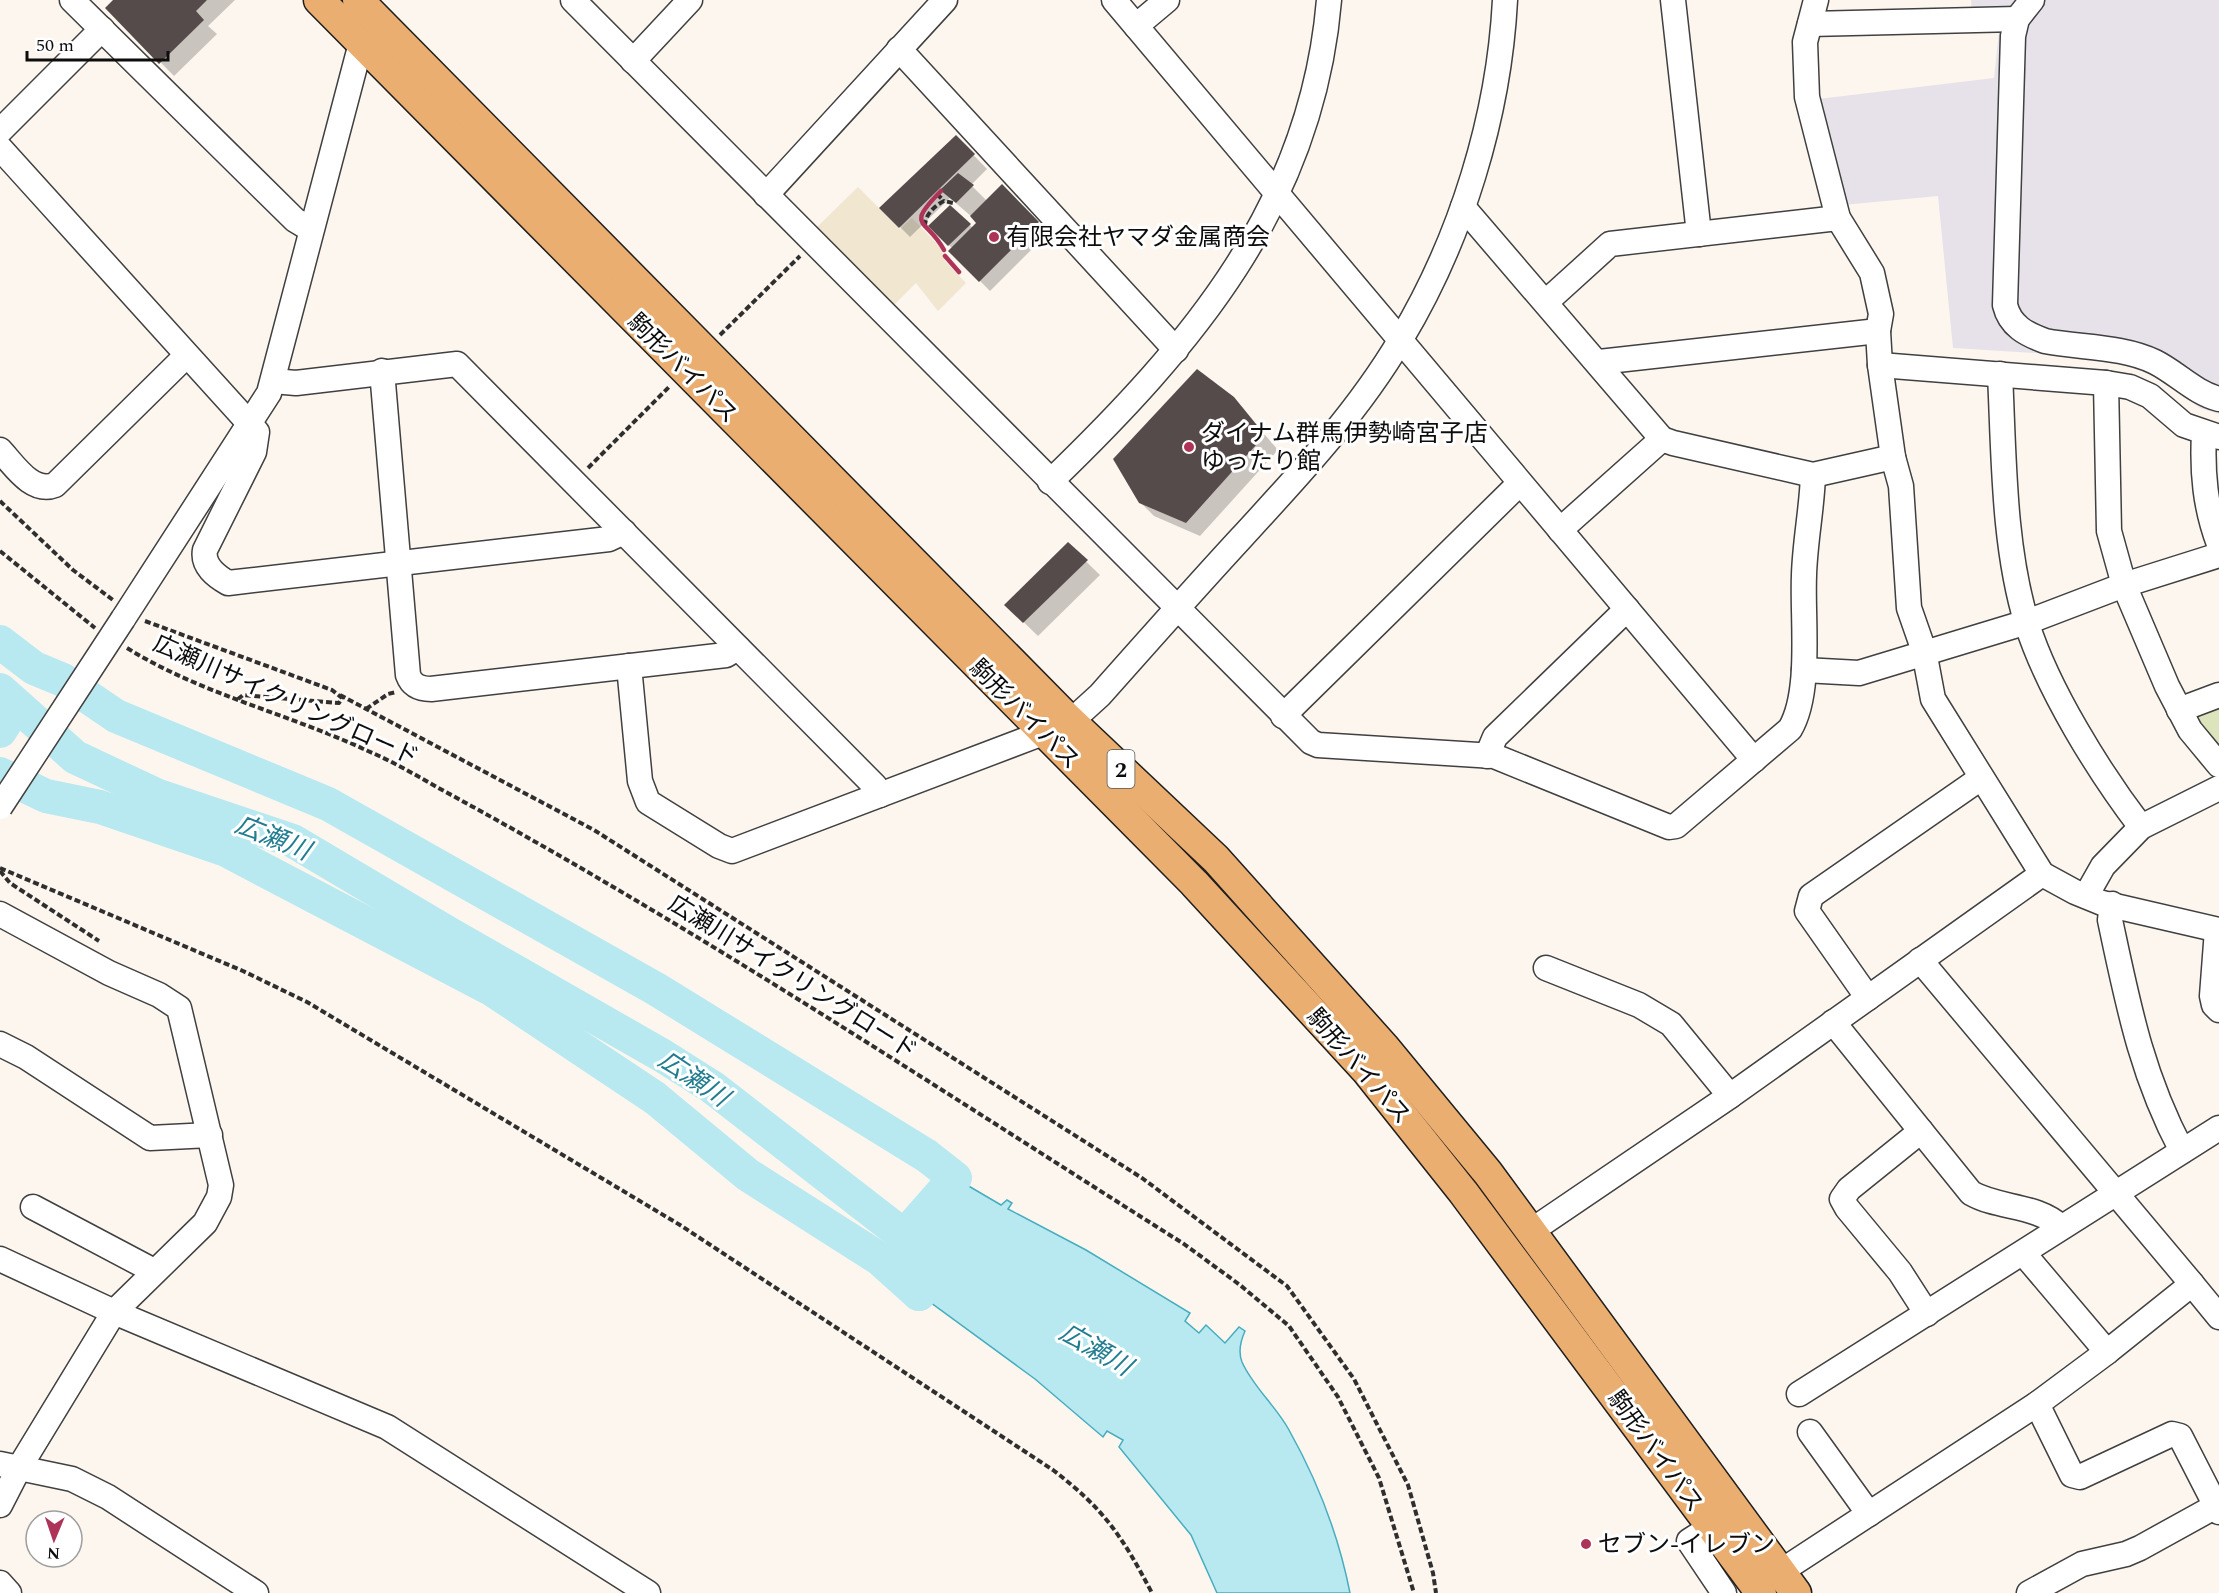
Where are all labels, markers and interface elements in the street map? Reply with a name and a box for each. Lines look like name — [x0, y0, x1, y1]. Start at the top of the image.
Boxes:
scale bar — [27, 24, 168, 62]
text: 50 m — [36, 32, 74, 59]
place label: 有限会社ヤマダ金属商会 — [1006, 220, 1270, 256]
marker: 有限会社ヤマダ金属商会 — [987, 230, 1001, 244]
street label: 駒形バイパス — [619, 305, 746, 432]
place label: ダイナム群馬伊勢崎宮子店 ゆったり館 — [1201, 416, 1488, 480]
marker: ダイナム群馬伊勢崎宮子店 ゆったり館 — [1182, 440, 1196, 454]
street label: 広瀬川サイクリングロード — [147, 626, 424, 776]
street label: 駒形バイパス — [961, 651, 1088, 778]
road number: 2 — [1108, 750, 1134, 788]
water label: 広瀬川 — [229, 805, 319, 872]
street label: 広瀬川サイクリングロード — [661, 886, 924, 1069]
street label: 駒形バイパス — [1298, 1001, 1419, 1133]
water label: 広瀬川 — [650, 1040, 739, 1119]
water label: 広瀬川 — [1052, 1313, 1142, 1388]
street label: 駒形バイパス — [1598, 1383, 1712, 1520]
north arrow — [24, 1509, 84, 1569]
place label: セブン-イレブン — [1598, 1527, 1775, 1563]
marker: セブン-イレブン — [1579, 1537, 1593, 1551]
text: N — [47, 1541, 60, 1565]

